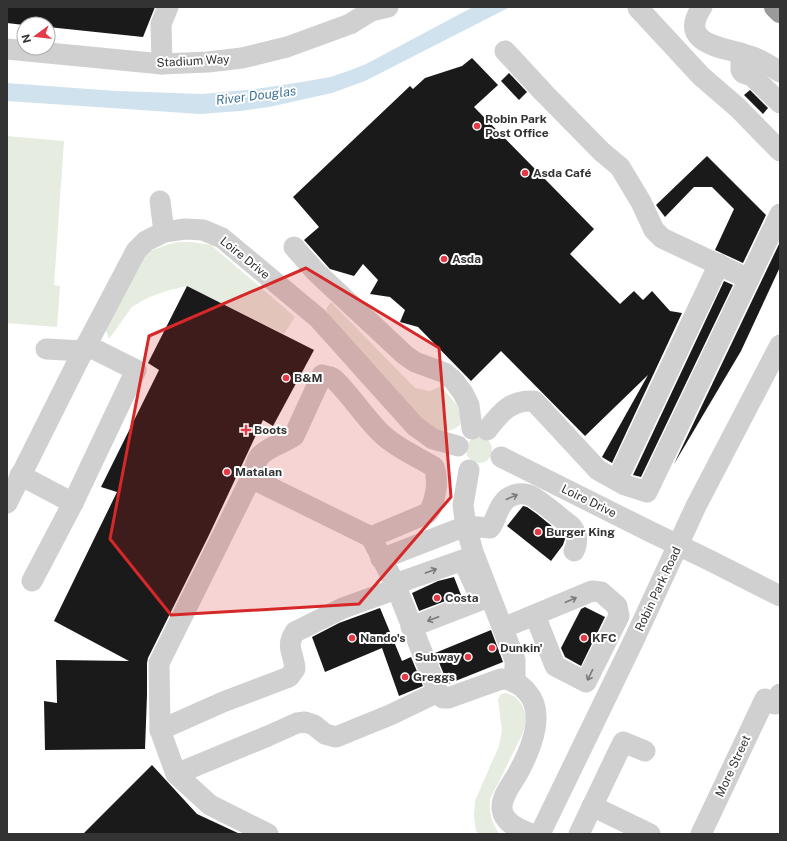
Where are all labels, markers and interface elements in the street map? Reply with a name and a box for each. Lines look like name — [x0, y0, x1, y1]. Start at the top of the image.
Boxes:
north arrow — [16, 16, 56, 56]
text: N — [19, 33, 33, 44]
street label: Stadium Way — [156, 52, 230, 70]
water label: River Douglas — [215, 83, 297, 108]
place label: Robin Park Post Office — [485, 112, 549, 140]
marker: Robin Park Post Office — [472, 121, 482, 131]
place label: Asda Café — [533, 166, 592, 180]
marker: Asda Café — [520, 168, 530, 178]
street label: Loire Drive — [217, 234, 273, 282]
place label: Asda — [452, 252, 481, 266]
marker: Asda — [439, 254, 449, 264]
place label: B&M — [294, 371, 323, 385]
marker: B&M — [281, 373, 291, 383]
place label: Boots — [254, 423, 287, 437]
marker: Boots — [241, 425, 251, 435]
place label: Matalan — [235, 465, 282, 479]
marker: Matalan — [222, 467, 232, 477]
street label: Loire Drive — [559, 482, 619, 520]
one-way arrow — [505, 493, 517, 500]
place label: Burger King — [546, 525, 615, 539]
marker: Burger King — [533, 527, 543, 537]
street label: Robin Park Road — [632, 544, 684, 634]
one-way arrow — [425, 567, 437, 575]
place label: Costa — [445, 591, 479, 605]
marker: Costa — [432, 593, 442, 603]
one-way arrow — [564, 596, 576, 603]
one-way arrow — [427, 615, 439, 623]
place label: Nando's — [360, 631, 405, 645]
place label: KFC — [592, 631, 617, 645]
marker: Nando's — [347, 633, 357, 643]
marker: KFC — [579, 633, 589, 643]
place label: Dunkin' — [500, 641, 543, 655]
marker: Dunkin' — [487, 643, 497, 653]
place label: Subway — [415, 650, 460, 664]
marker: Subway — [463, 652, 473, 662]
one-way arrow — [586, 669, 593, 681]
place label: Greggs — [413, 670, 455, 684]
marker: Greggs — [400, 672, 410, 682]
street label: More Street — [713, 733, 754, 799]

